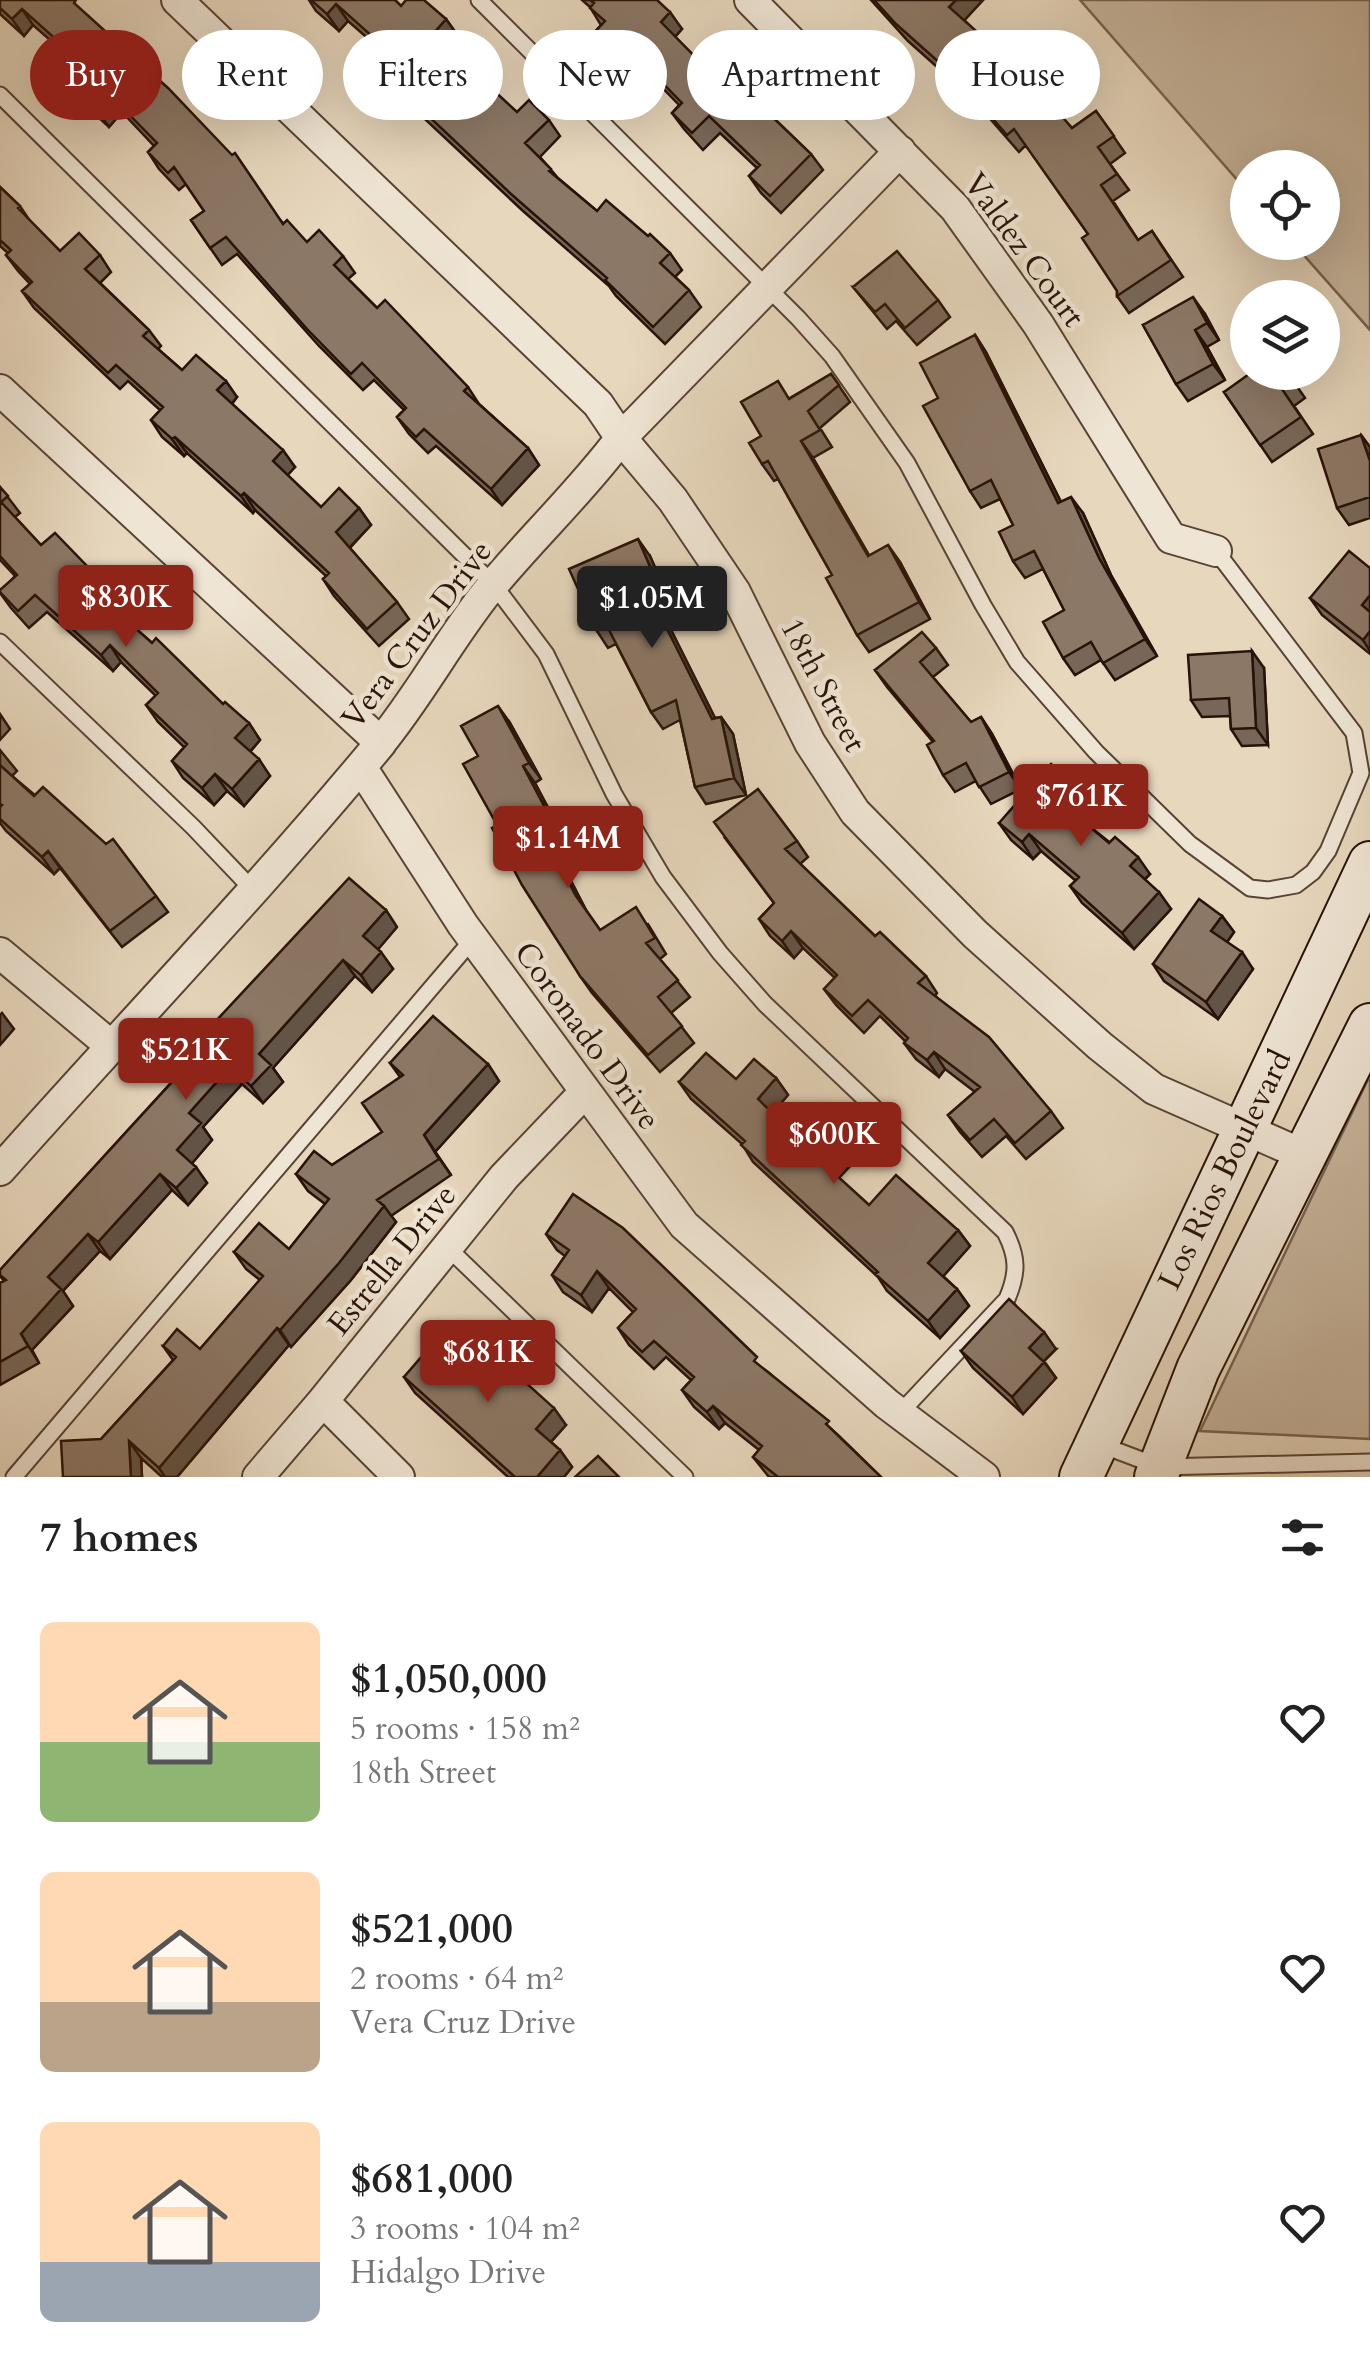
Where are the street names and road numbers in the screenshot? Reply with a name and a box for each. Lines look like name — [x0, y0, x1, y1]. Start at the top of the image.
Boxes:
street label: Valdez Court — [953, 164, 1095, 336]
street label: Vera Cruz Drive — [331, 531, 503, 739]
street label: 18th Street — [769, 610, 877, 760]
street label: Coronado Drive — [504, 933, 670, 1139]
street label: Los Rios Boulevard — [1148, 1043, 1302, 1297]
street label: Estrella Drive — [317, 1175, 467, 1345]

